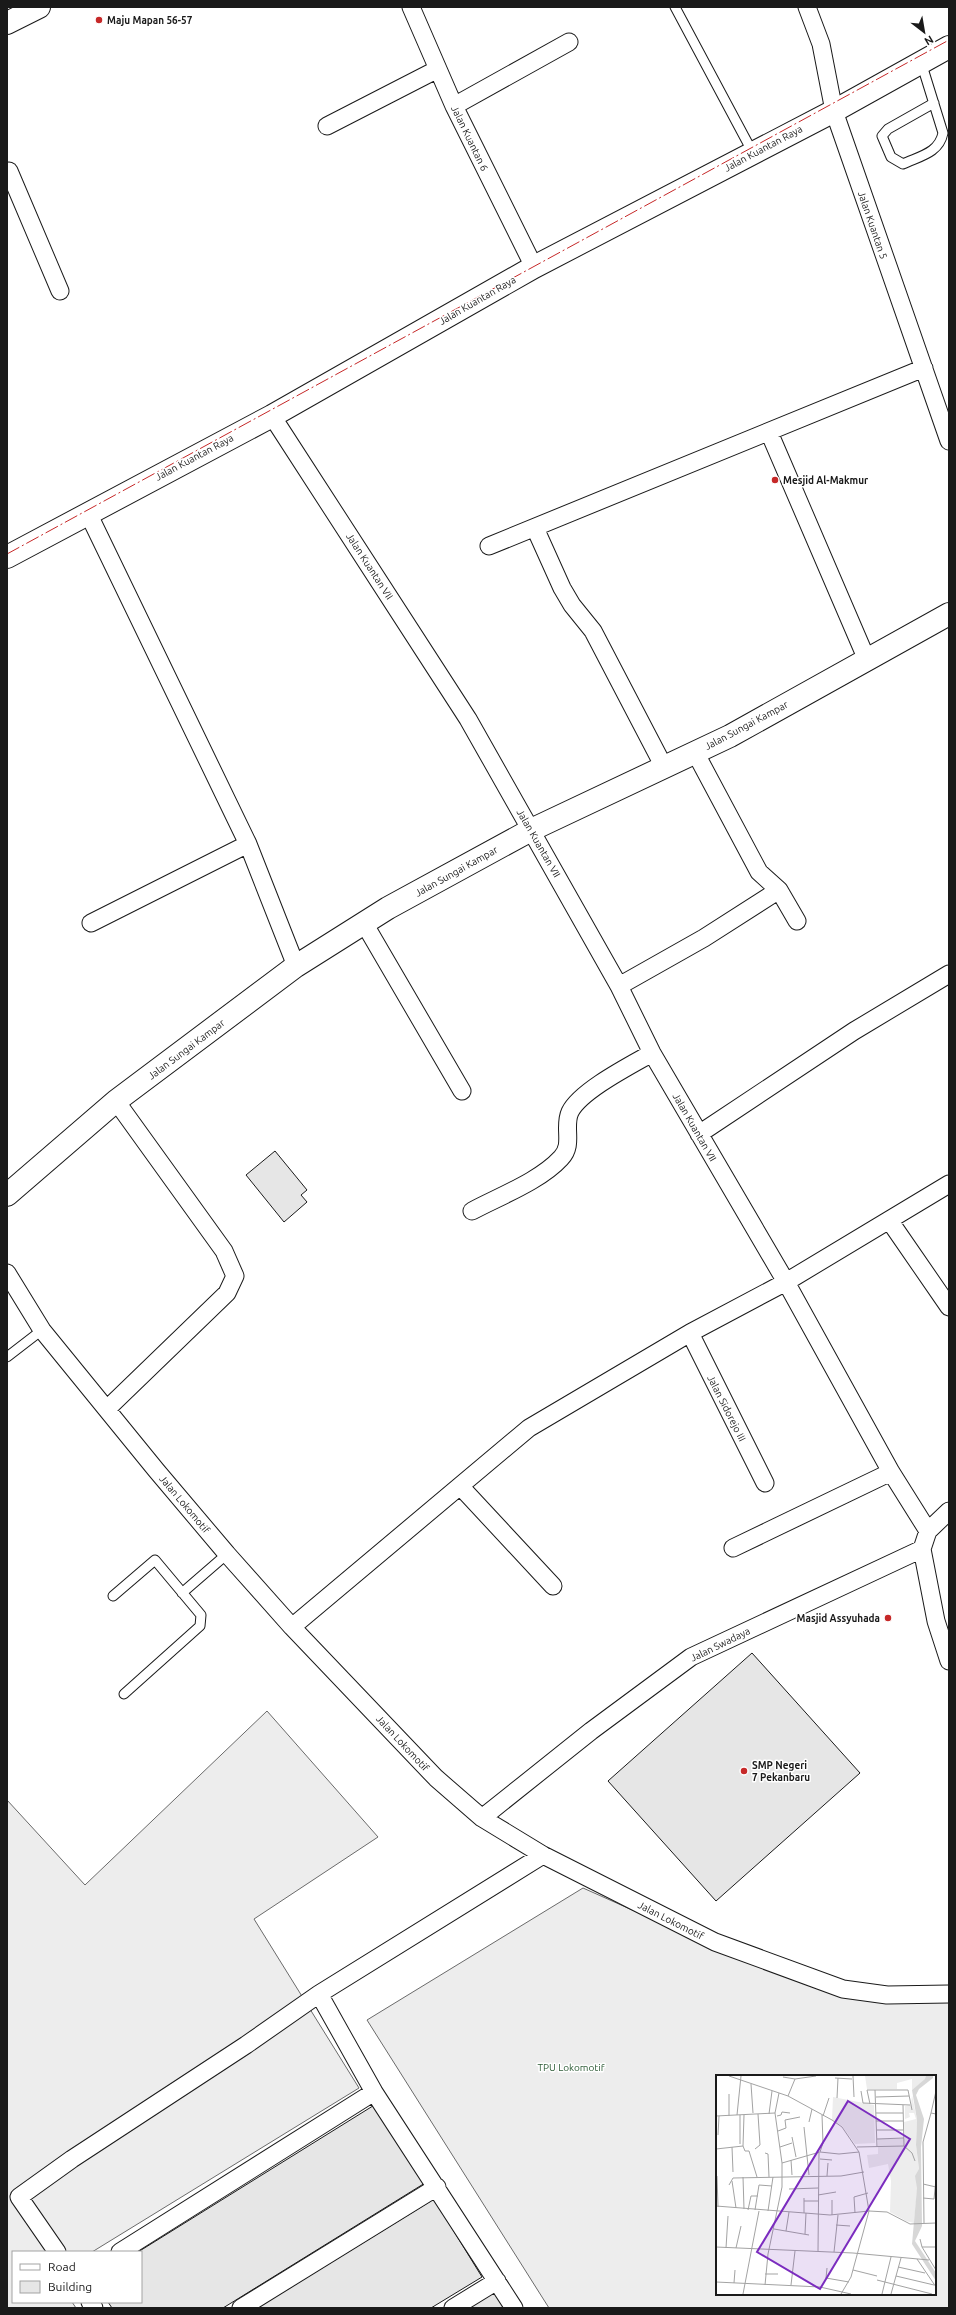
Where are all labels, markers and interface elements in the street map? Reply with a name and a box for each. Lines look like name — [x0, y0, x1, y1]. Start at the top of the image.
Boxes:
north arrow — [904, 12, 944, 52]
marker: Maju Mapan 56-57 — [94, 15, 104, 25]
place label: Maju Mapan 56-57 — [107, 15, 193, 26]
text: N — [923, 33, 936, 48]
street label: Jalan Kuantan 6 — [449, 104, 490, 173]
street label: Jalan Kuantan Raya — [722, 123, 804, 174]
street label: Jalan Kuantan 5 — [856, 190, 889, 261]
street label: Jalan Kuantan Raya — [437, 274, 518, 327]
street label: Jalan Kuantan Raya — [153, 432, 235, 483]
marker: Mesjid Al-Makmur — [770, 475, 780, 485]
place label: Mesjid Al-Makmur — [783, 475, 869, 486]
street label: Jalan Kuantan VII — [344, 531, 395, 602]
street label: Jalan Sungai Kampar — [703, 699, 790, 752]
street label: Jalan Kuantan VII — [515, 807, 563, 879]
street label: Jalan Sungai Kampar — [413, 844, 500, 899]
street label: Jalan Sungai Kampar — [146, 1017, 227, 1082]
street label: Jalan Kuantan VII — [671, 1091, 719, 1163]
street label: Jalan Sidorejo III — [705, 1373, 748, 1443]
street label: Jalan Lokomotif — [157, 1473, 212, 1536]
place label: Masjid Assyuhada — [797, 1613, 880, 1624]
marker: Masjid Assyuhada — [883, 1613, 893, 1623]
street label: Jalan Swadaya — [689, 1625, 752, 1664]
street label: Jalan Lokomotif — [374, 1713, 431, 1774]
place label: SMP Negeri 7 Pekanbaru — [752, 1760, 810, 1783]
marker: SMP Negeri 7 Pekanbaru — [739, 1766, 749, 1776]
street label: Jalan Lokomotif — [636, 1899, 706, 1942]
park label: TPU Lokomotif — [538, 2062, 605, 2073]
inset map — [716, 2075, 936, 2295]
legend — [12, 2251, 142, 2303]
text: Road — [48, 2260, 76, 2273]
text: Building — [48, 2280, 92, 2293]

